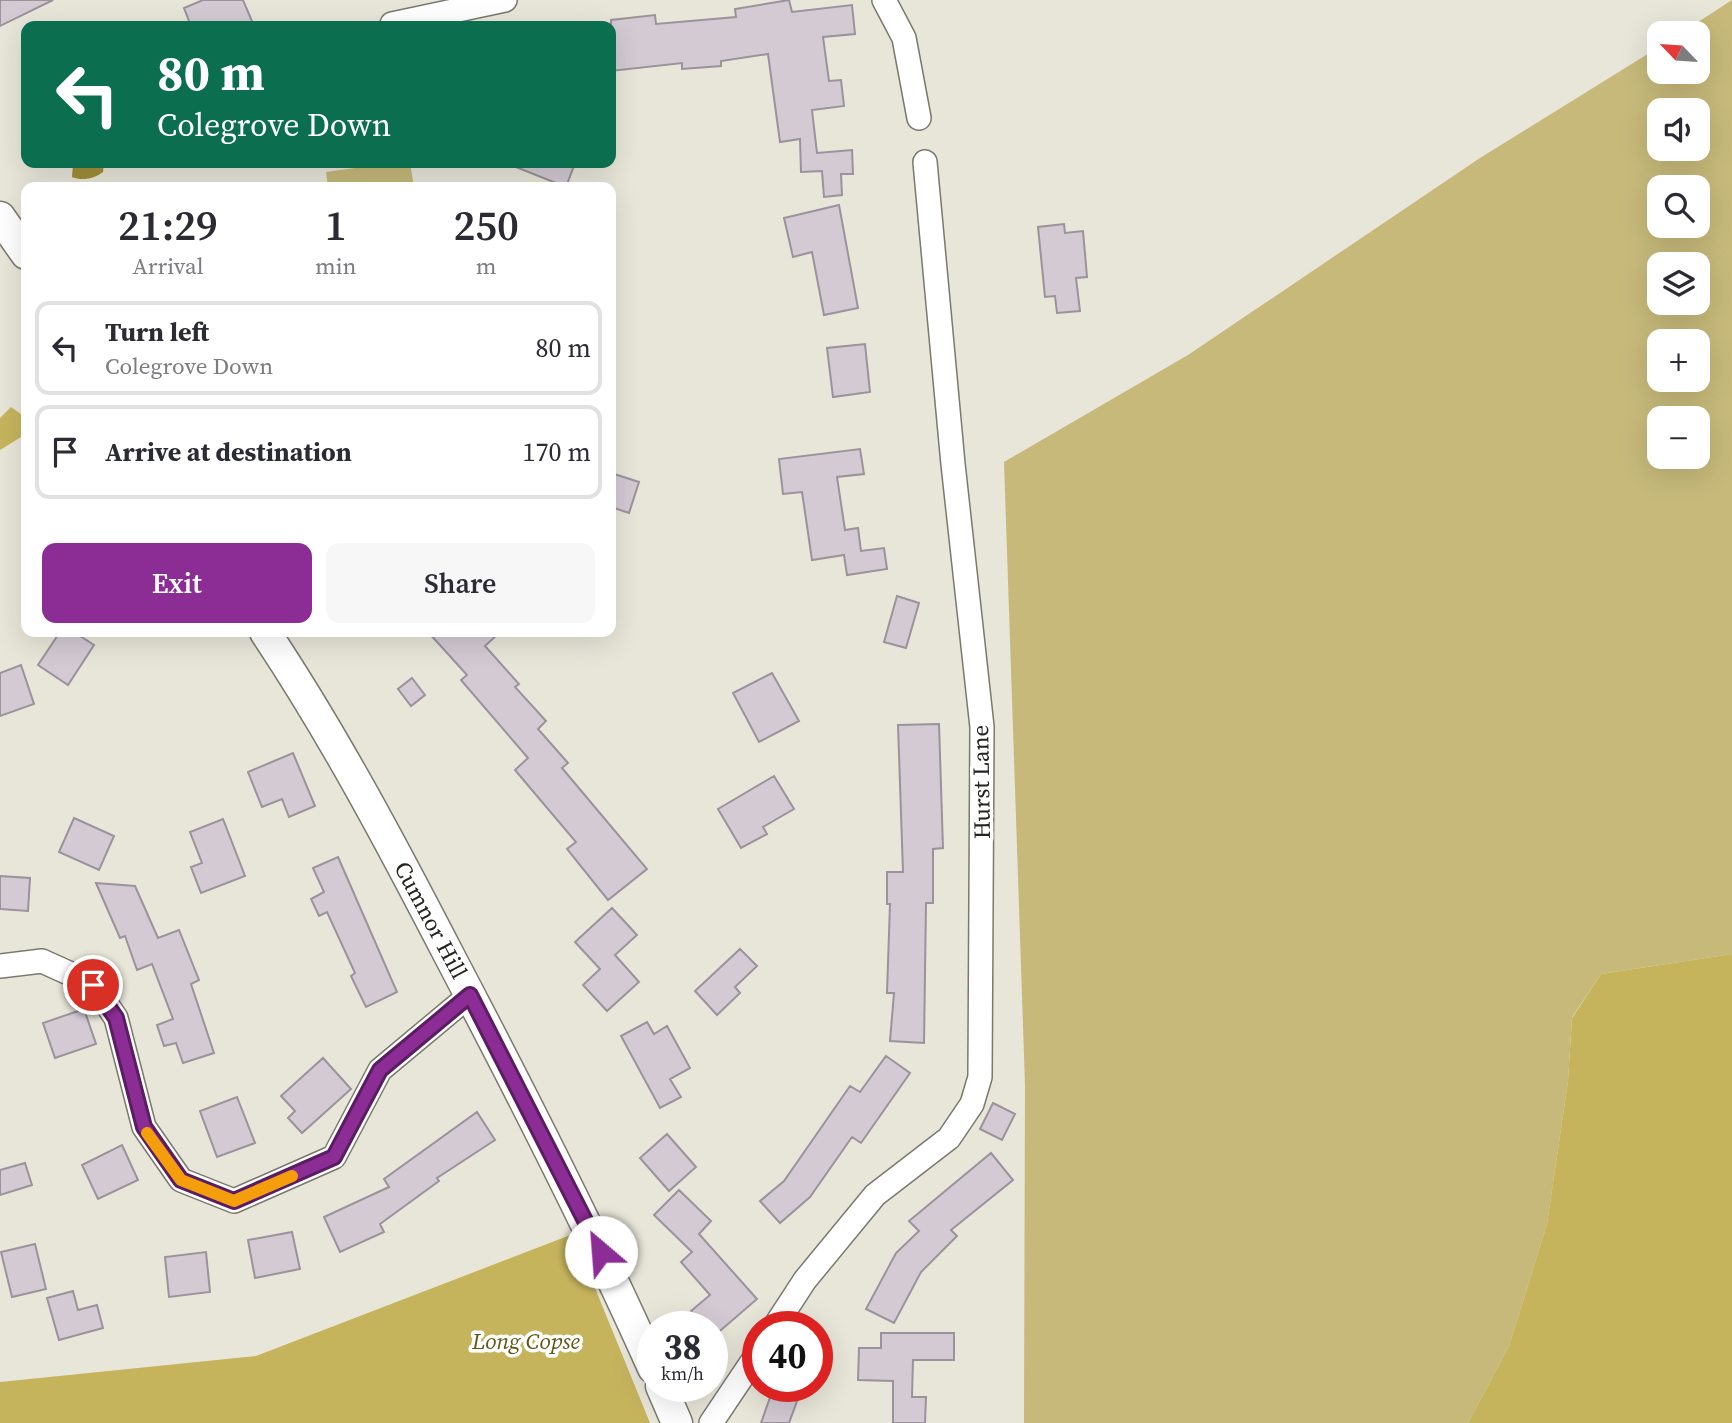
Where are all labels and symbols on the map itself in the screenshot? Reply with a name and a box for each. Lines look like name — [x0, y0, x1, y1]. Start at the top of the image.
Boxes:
north arrow — [1647, 21, 1710, 84]
street label: Hurst Lane — [964, 725, 998, 839]
street label: Cumnor Hill — [387, 856, 475, 984]
pin — [63, 955, 123, 1015]
position arrow — [564, 1215, 638, 1289]
speed limit sign: 40 — [742, 1311, 833, 1402]
park label: Long Copse — [471, 1325, 581, 1357]

